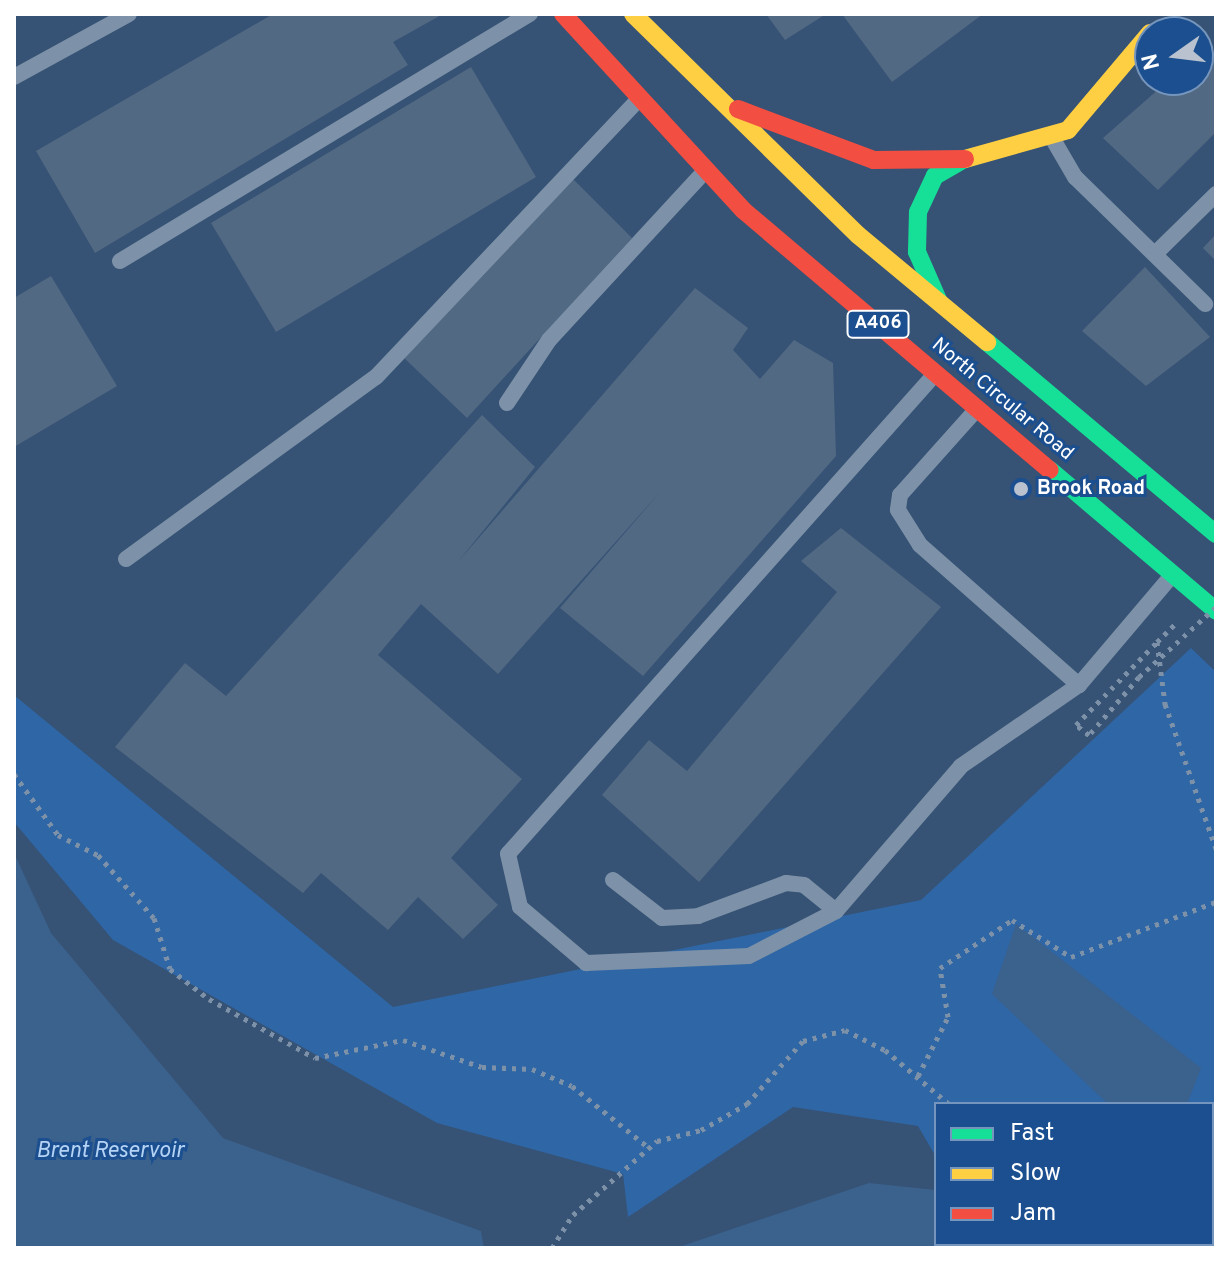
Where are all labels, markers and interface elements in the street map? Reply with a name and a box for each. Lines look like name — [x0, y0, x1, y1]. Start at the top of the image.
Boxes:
north arrow — [1134, 16, 1214, 96]
text: N — [1137, 51, 1167, 72]
road number: A406 — [846, 310, 910, 338]
street label: North Circular Road — [926, 334, 1078, 466]
place label: Brook Road — [1037, 477, 1145, 501]
marker: Brook Road — [1012, 480, 1030, 498]
legend — [934, 1102, 1214, 1246]
text: Fast — [1010, 1119, 1054, 1149]
water label: Brent Reservoir — [36, 1139, 184, 1165]
text: Slow — [1010, 1159, 1061, 1189]
text: Jam — [1010, 1199, 1056, 1229]

